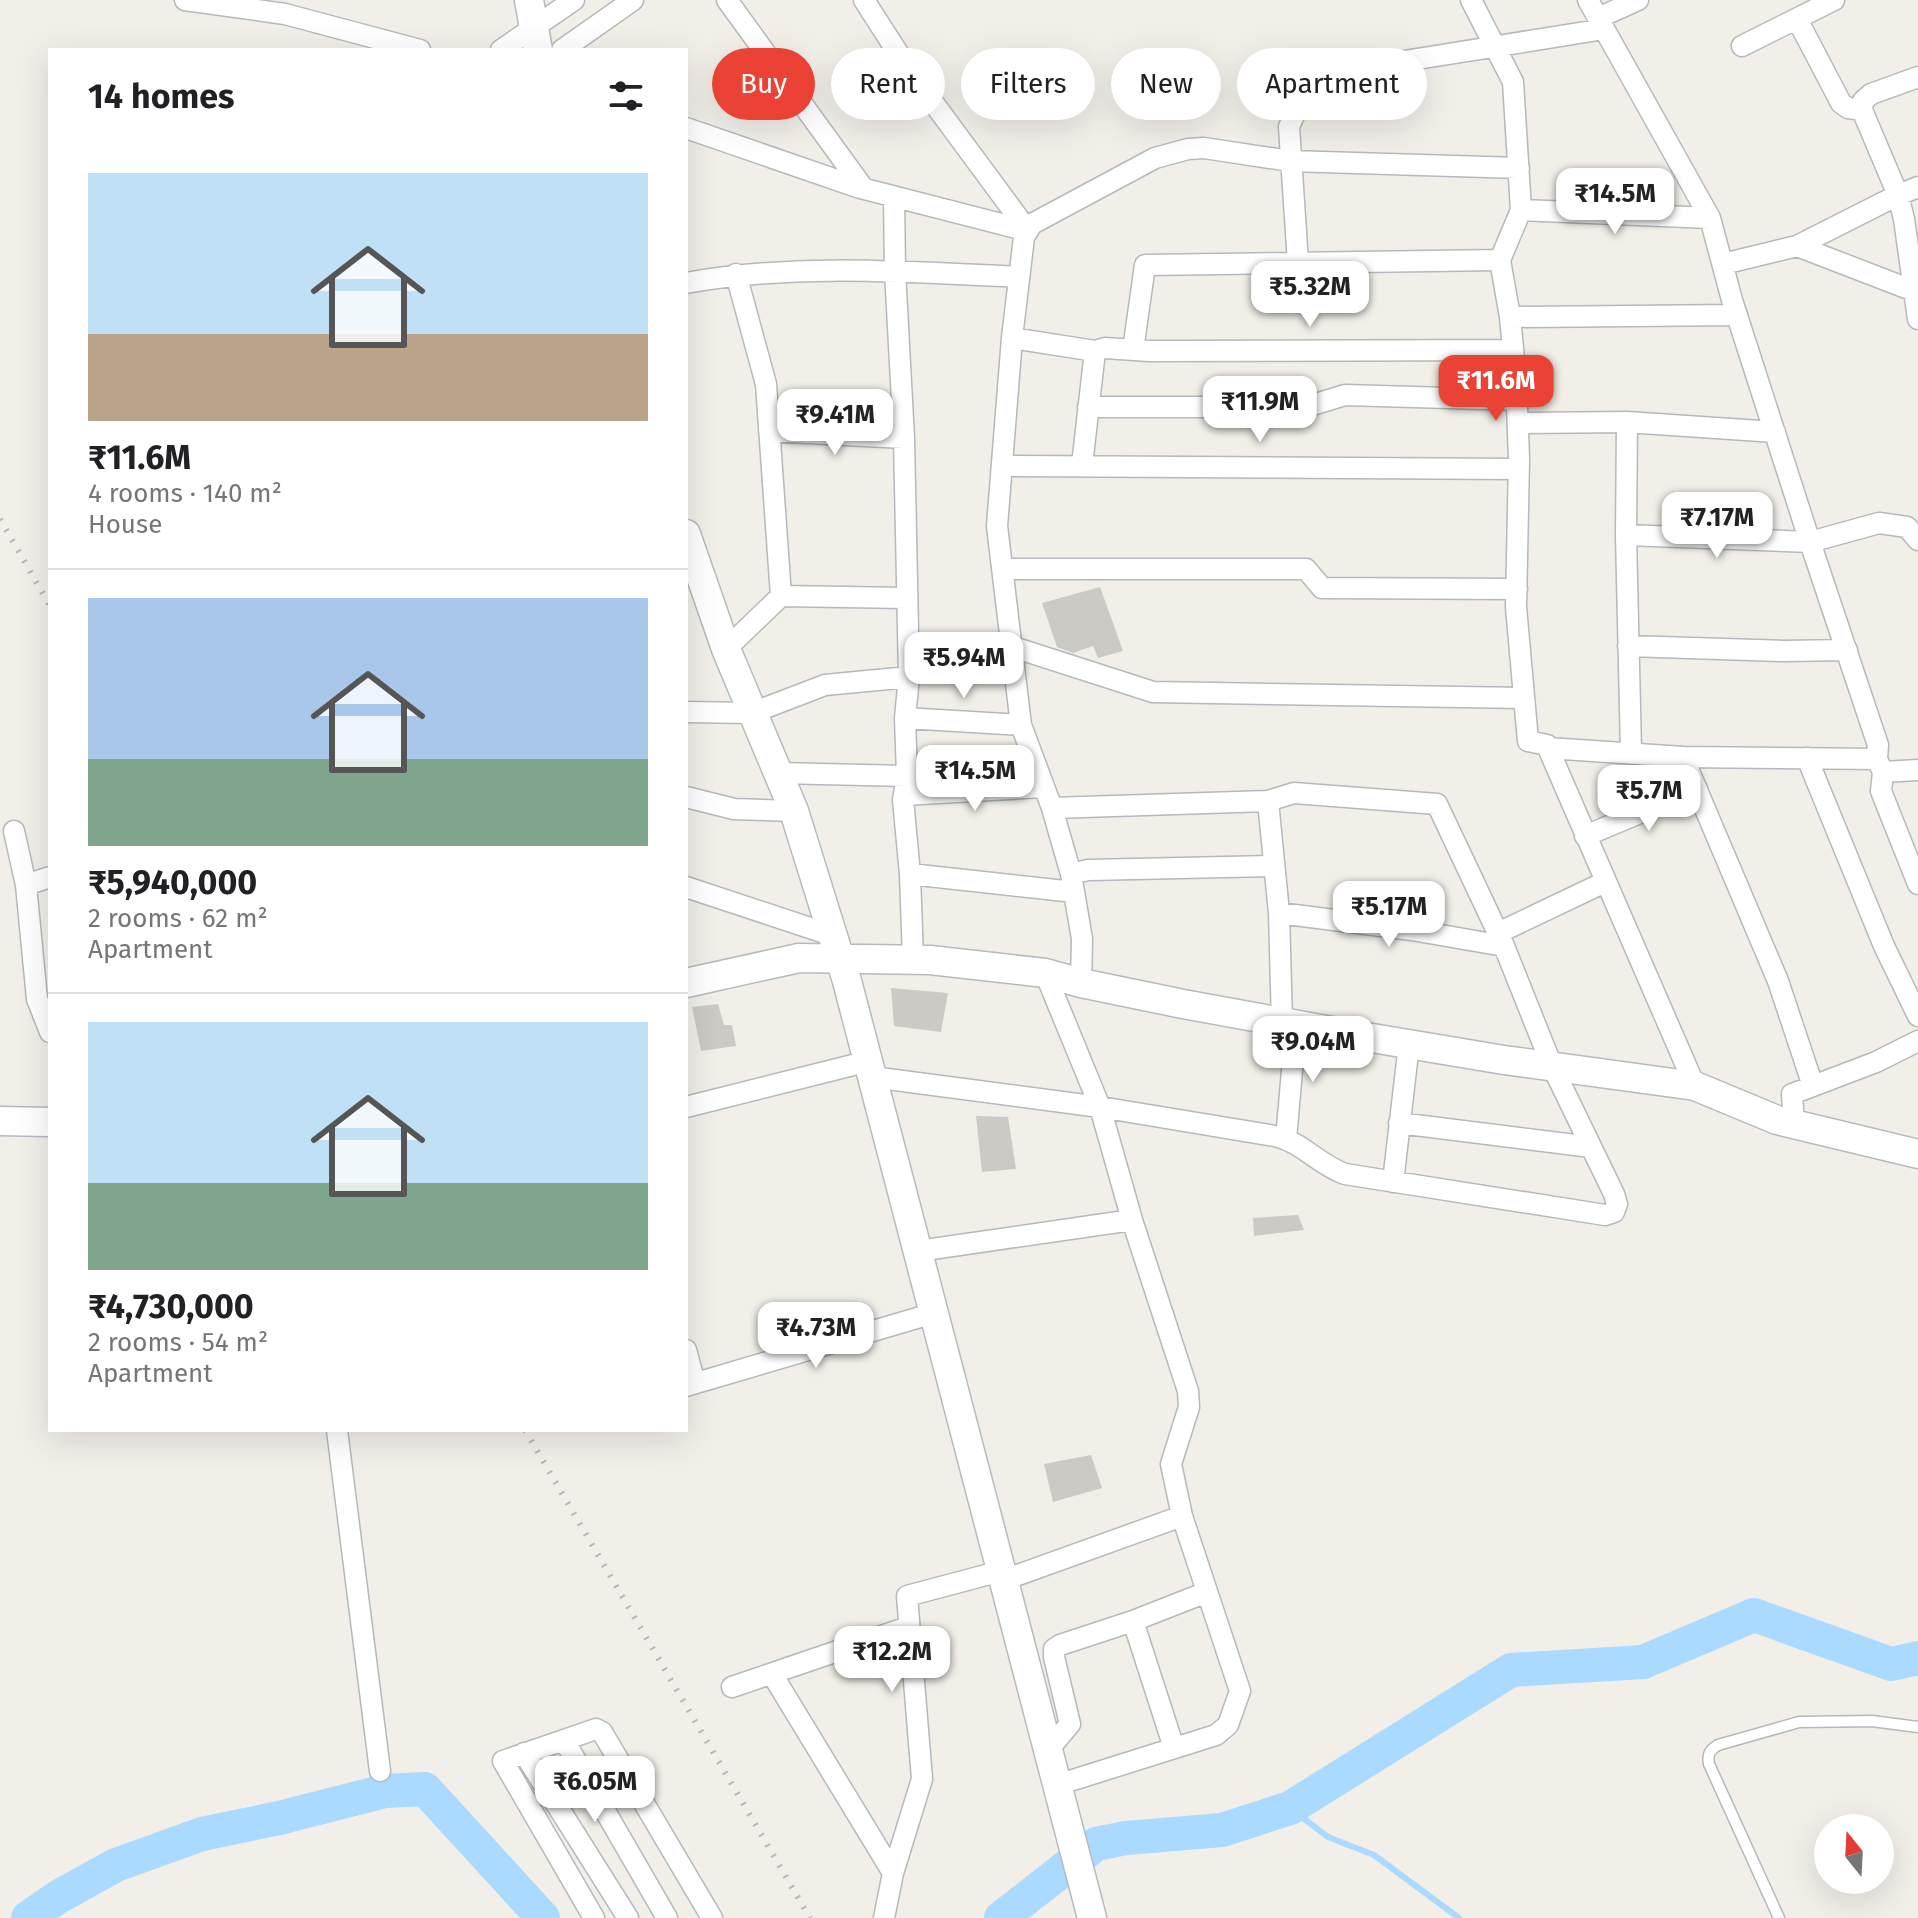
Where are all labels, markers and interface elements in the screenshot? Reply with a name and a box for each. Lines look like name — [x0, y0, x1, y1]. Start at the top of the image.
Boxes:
chip: Buy — [712, 48, 815, 120]
chip: Rent — [831, 48, 945, 120]
chip: Filters — [961, 48, 1095, 120]
chip: New — [1111, 48, 1221, 120]
chip: Apartment — [1237, 48, 1427, 120]
icon: filters — [604, 74, 648, 118]
text: 14 homes — [88, 76, 234, 117]
pin: ₹14.5M — [1550, 168, 1680, 236]
text: ₹14.5M — [1574, 178, 1656, 209]
icon: home — [296, 225, 440, 369]
pin: ₹5.32M — [1245, 261, 1375, 329]
text: ₹5.32M — [1269, 271, 1351, 302]
pin: ₹11.6M — [1431, 355, 1561, 423]
text: ₹11.6M — [1457, 365, 1535, 396]
pin: ₹11.9M — [1195, 376, 1325, 444]
text: ₹11.9M — [1221, 386, 1299, 417]
pin: ₹9.41M — [770, 389, 900, 457]
text: ₹9.41M — [795, 399, 875, 430]
text: ₹11.6M — [88, 437, 191, 478]
text: 4 rooms · 140 m² — [88, 478, 282, 509]
pin: ₹7.17M — [1652, 492, 1782, 560]
text: ₹7.17M — [1680, 502, 1754, 533]
text: House — [88, 509, 162, 540]
pin: ₹5.94M — [899, 632, 1029, 700]
text: ₹5.94M — [922, 642, 1006, 673]
icon: home — [296, 650, 440, 794]
pin: ₹14.5M — [910, 745, 1040, 813]
text: ₹14.5M — [934, 755, 1016, 786]
pin: ₹5.7M — [1593, 765, 1705, 833]
text: ₹5.7M — [1616, 775, 1682, 806]
text: ₹5,940,000 — [88, 862, 257, 903]
pin: ₹5.17M — [1324, 881, 1454, 949]
text: ₹5.17M — [1351, 891, 1427, 922]
text: 2 rooms · 62 m² — [88, 903, 268, 934]
text: Apartment — [88, 934, 213, 965]
pin: ₹9.04M — [1248, 1016, 1378, 1084]
text: ₹9.04M — [1271, 1026, 1355, 1057]
icon: home — [296, 1074, 440, 1218]
text: ₹4,730,000 — [88, 1286, 254, 1327]
pin: ₹4.73M — [751, 1302, 881, 1370]
text: ₹4.73M — [776, 1312, 856, 1343]
text: 2 rooms · 54 m² — [88, 1327, 268, 1358]
text: Apartment — [88, 1358, 213, 1389]
pin: ₹12.2M — [827, 1626, 957, 1694]
text: ₹12.2M — [852, 1636, 932, 1667]
pin: ₹6.05M — [530, 1756, 660, 1824]
text: ₹6.05M — [553, 1766, 637, 1797]
north arrow — [1814, 1814, 1894, 1894]
map controls — [1814, 1814, 1894, 1894]

